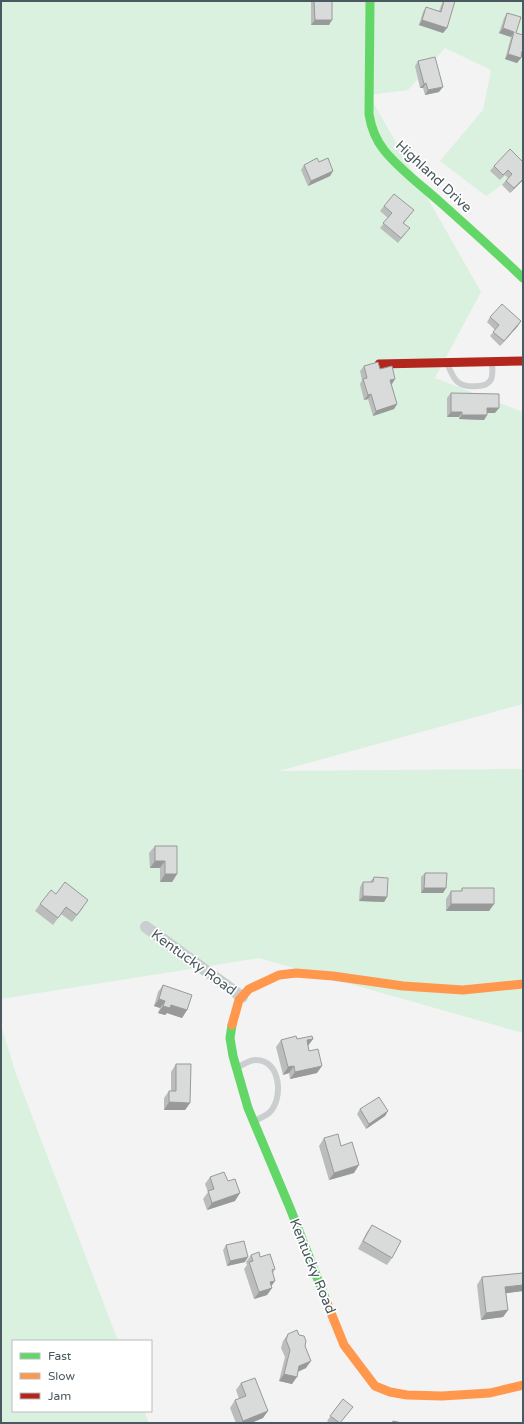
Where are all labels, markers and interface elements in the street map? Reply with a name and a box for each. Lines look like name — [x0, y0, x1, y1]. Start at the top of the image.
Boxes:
street label: Highland Drive — [392, 137, 475, 216]
street label: Kentucky Road — [148, 926, 240, 999]
street label: Kentucky Road — [286, 1216, 339, 1316]
legend — [12, 1340, 152, 1412]
text: Fast — [48, 1349, 72, 1363]
text: Slow — [48, 1369, 75, 1383]
text: Jam — [48, 1389, 71, 1403]

